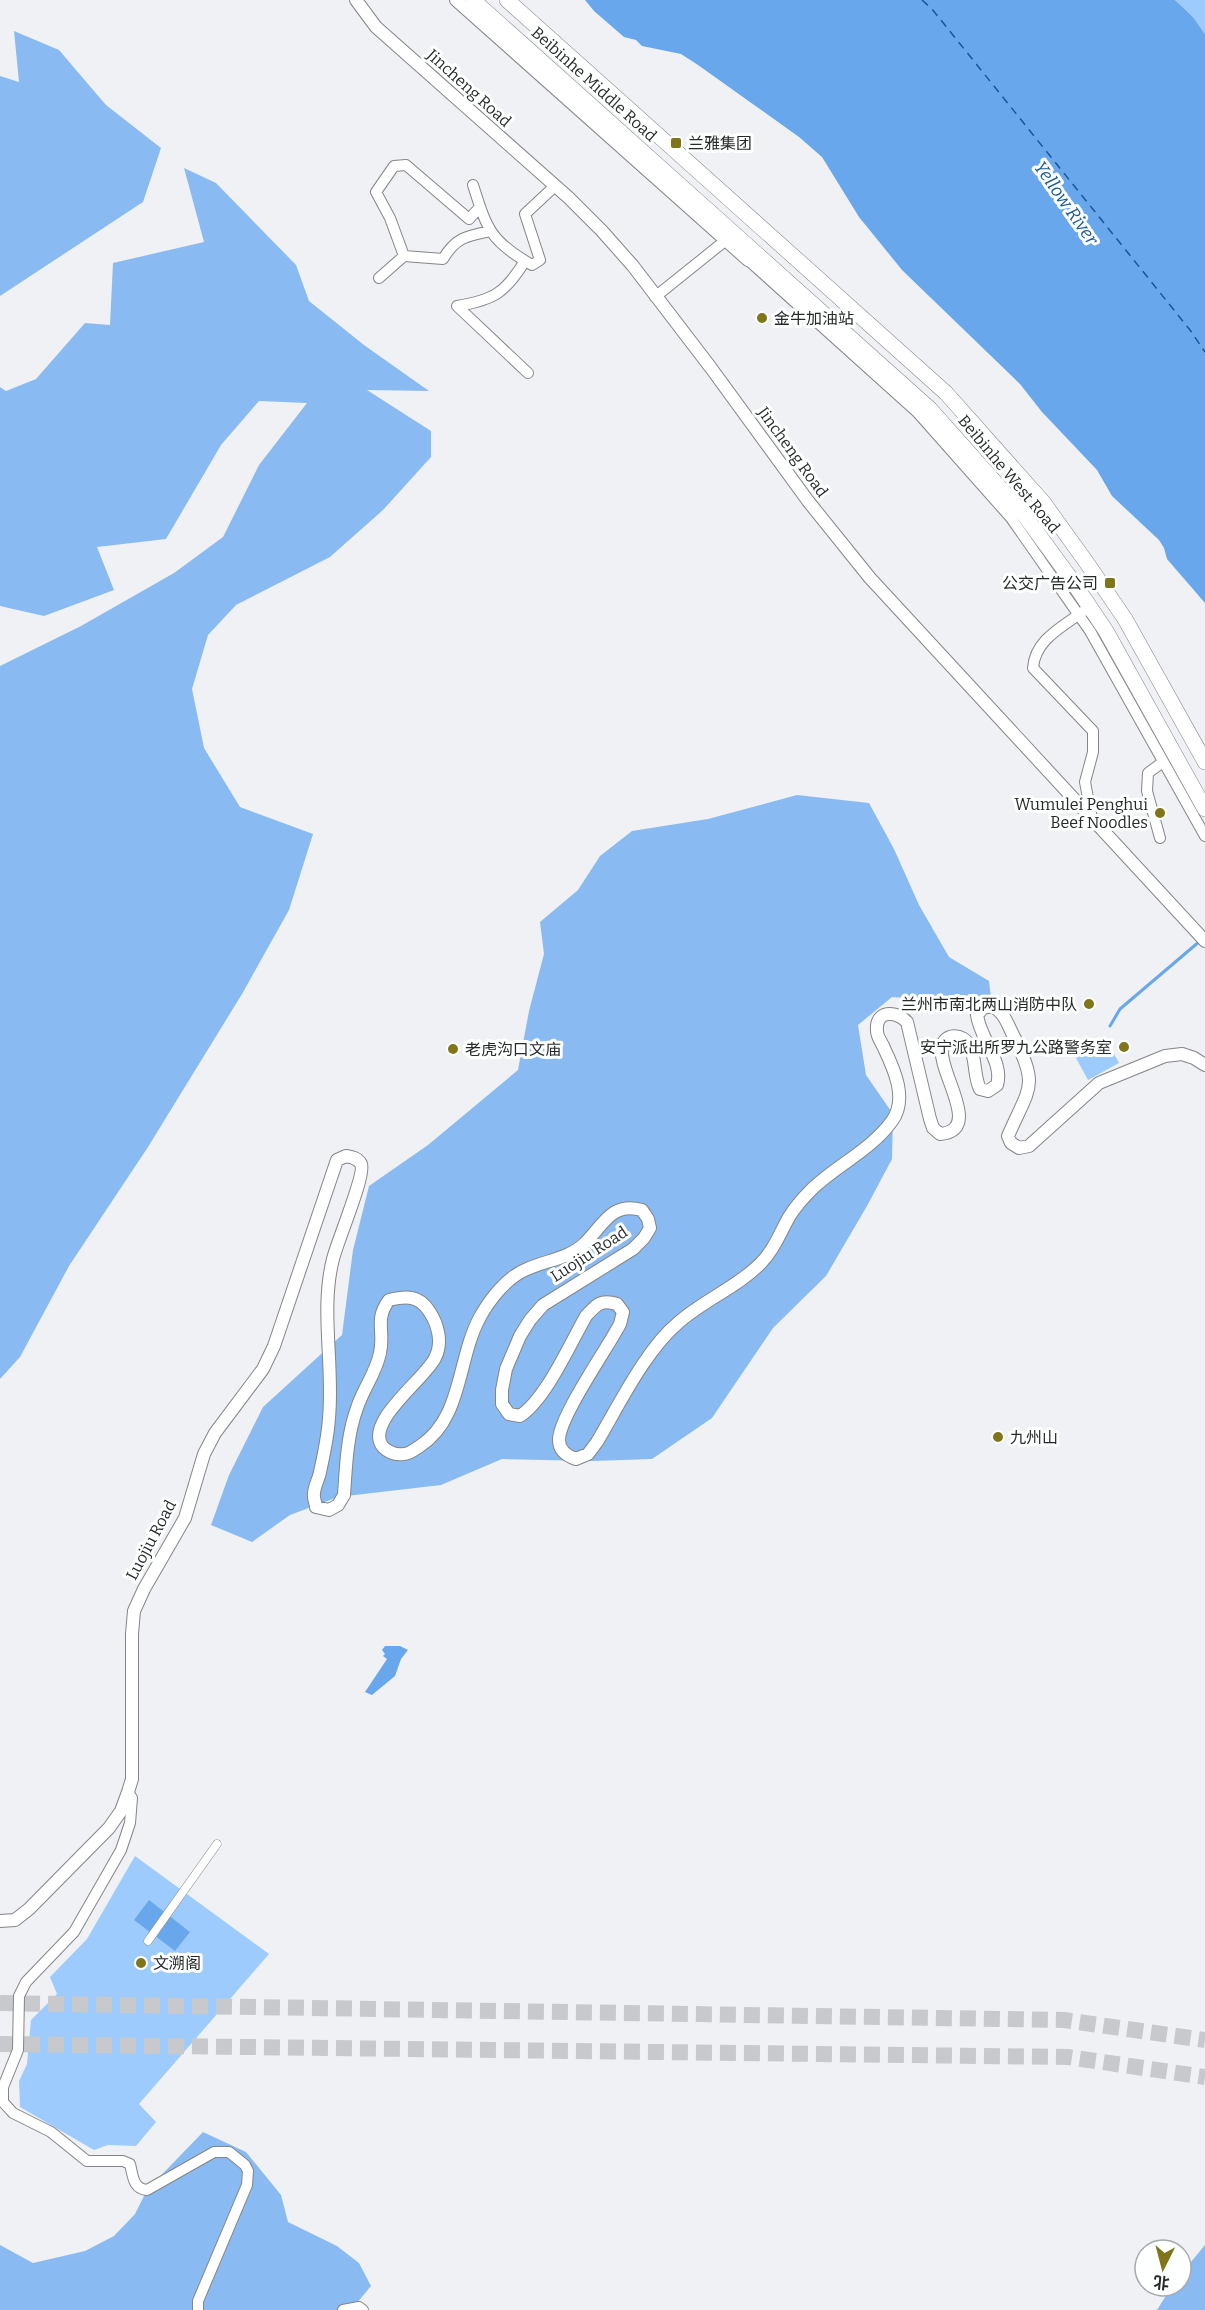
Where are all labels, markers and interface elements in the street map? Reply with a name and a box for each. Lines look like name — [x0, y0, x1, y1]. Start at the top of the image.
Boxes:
street label: Beibinhe Middle Road — [527, 23, 661, 146]
street label: Jincheng Road — [422, 45, 515, 131]
place label: 兰雅集团 — [688, 134, 752, 153]
marker: 兰雅集团 — [669, 136, 683, 150]
water label: Yellow River — [1029, 157, 1103, 250]
place label: 金牛加油站 — [774, 309, 854, 328]
marker: 金牛加油站 — [755, 311, 769, 325]
street label: Jincheng Road — [753, 402, 832, 501]
street label: Beibinhe West Road — [954, 411, 1064, 537]
place label: 公交广告公司 — [1002, 574, 1098, 593]
marker: 公交广告公司 — [1103, 576, 1117, 590]
place label: Wumulei Penghui Beef Noodles — [1015, 795, 1148, 832]
marker: Wumulei Penghui Beef Noodles — [1153, 806, 1167, 820]
place label: 兰州市南北两山消防中队 — [901, 995, 1077, 1014]
marker: 兰州市南北两山消防中队 — [1082, 997, 1096, 1011]
place label: 安宁派出所罗九公路警务室 — [920, 1038, 1112, 1057]
place label: 老虎沟口文庙 — [465, 1040, 561, 1059]
marker: 安宁派出所罗九公路警务室 — [1117, 1040, 1131, 1054]
marker: 老虎沟口文庙 — [446, 1042, 460, 1056]
street label: Luojiu Road — [547, 1222, 631, 1286]
place label: 九州山 — [1010, 1428, 1058, 1447]
marker: 九州山 — [991, 1430, 1005, 1444]
street label: Luojiu Road — [122, 1496, 180, 1583]
place label: 文溯阁 — [153, 1954, 201, 1973]
marker: 文溯阁 — [134, 1956, 148, 1970]
north arrow — [1133, 2238, 1193, 2298]
text: 北 — [1153, 2272, 1170, 2293]

